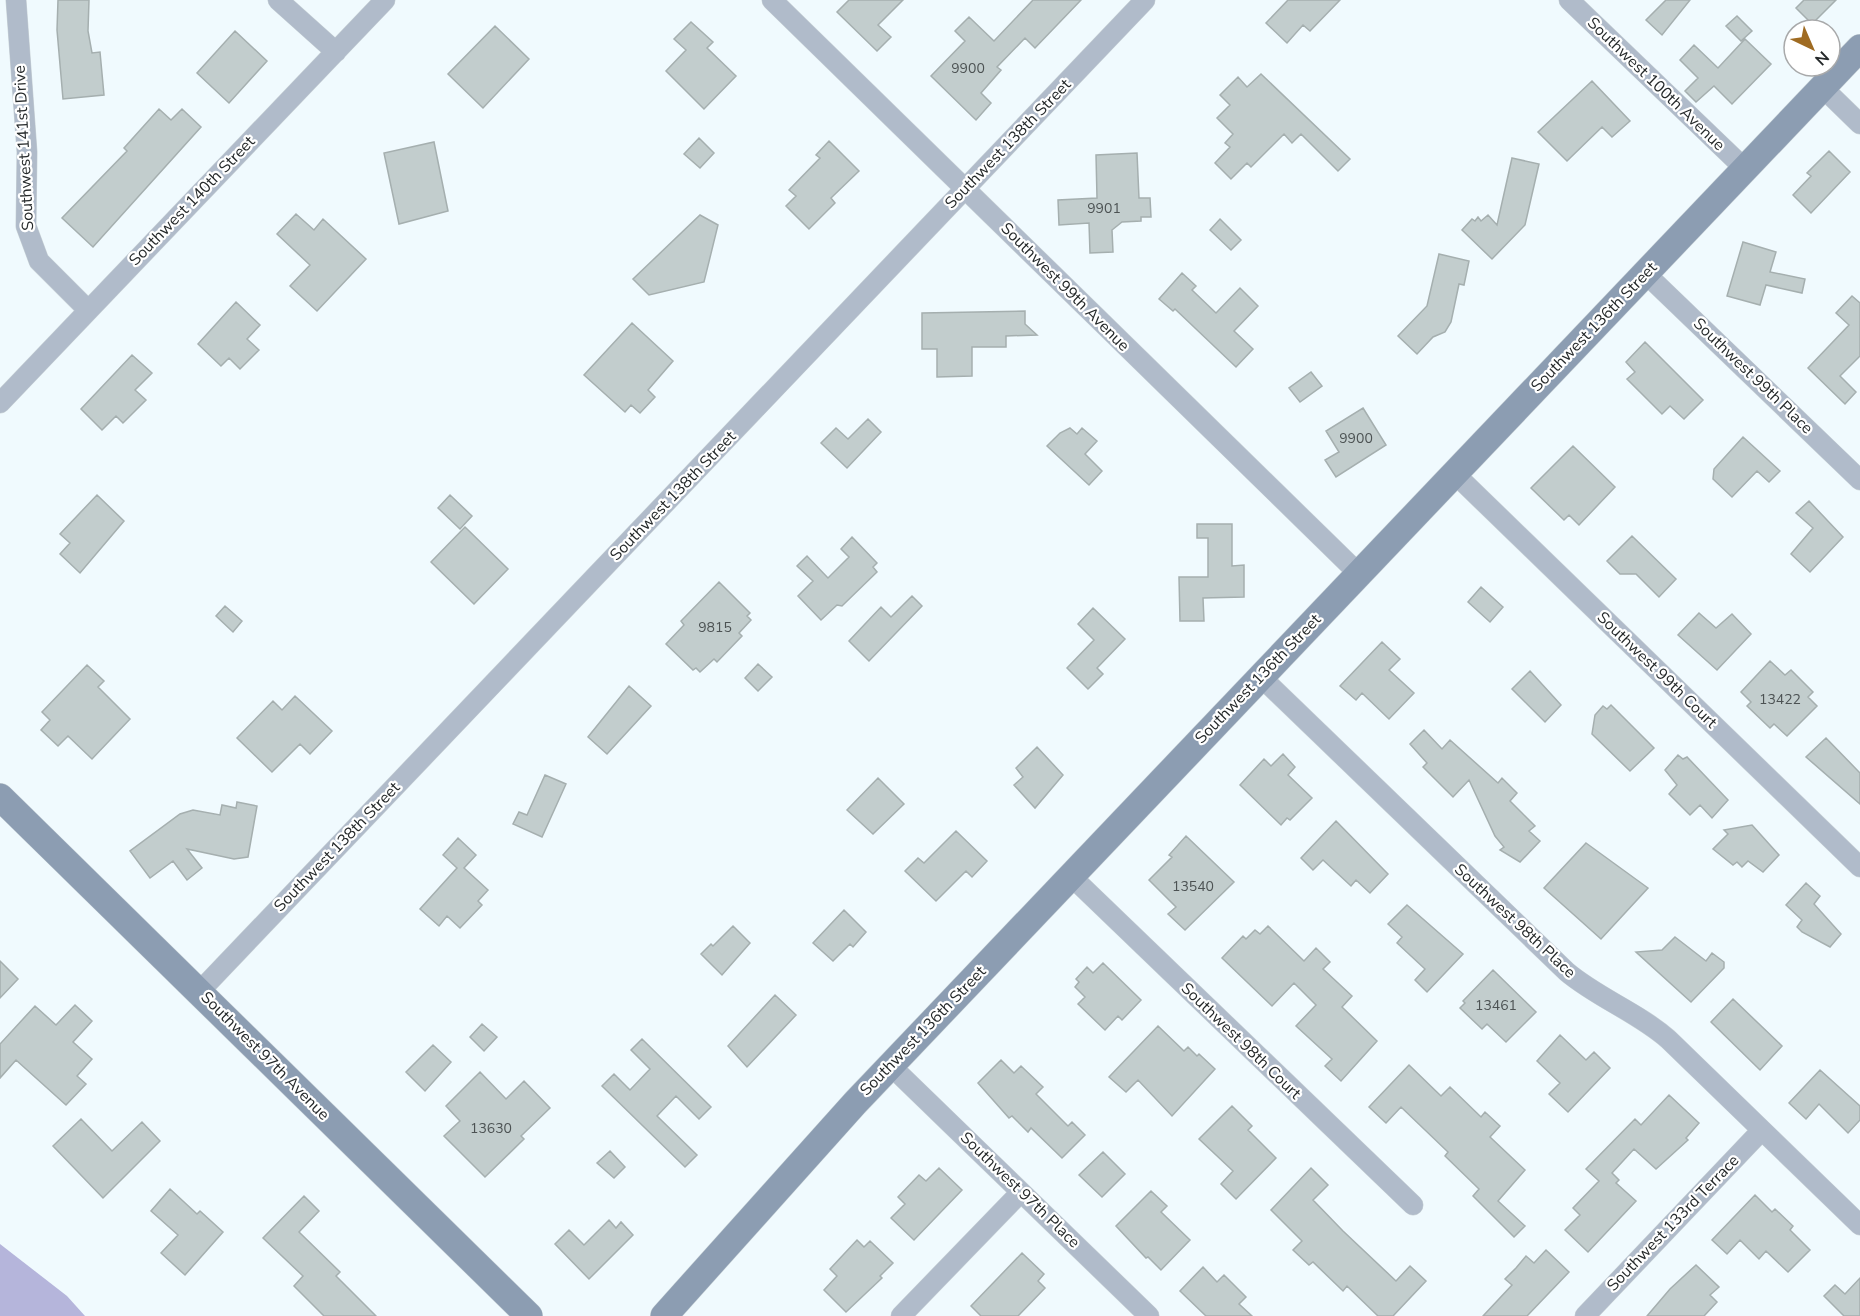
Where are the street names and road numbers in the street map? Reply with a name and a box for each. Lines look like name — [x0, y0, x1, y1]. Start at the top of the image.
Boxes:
street label: Southwest 100th Avenue — [1582, 12, 1730, 156]
street label: Southwest 141st Drive — [9, 65, 39, 231]
street label: Southwest 138th Street — [940, 74, 1076, 214]
street label: Southwest 140th Street — [124, 131, 260, 271]
street label: Southwest 99th Avenue — [996, 218, 1134, 356]
street label: Southwest 136th Street — [1526, 257, 1662, 397]
street label: Southwest 99th Place — [1688, 313, 1818, 439]
street label: Southwest 138th Street — [605, 426, 741, 566]
street label: Southwest 99th Court — [1592, 607, 1722, 734]
street label: Southwest 136th Street — [1190, 609, 1326, 749]
street label: Southwest 138th Street — [269, 777, 405, 917]
street label: Southwest 98th Place — [1449, 859, 1581, 983]
street label: Southwest 136th Street — [855, 961, 991, 1101]
street label: Southwest 98th Court — [1176, 978, 1306, 1105]
street label: Southwest 97th Avenue — [196, 987, 334, 1125]
street label: Southwest 97th Place — [955, 1127, 1085, 1253]
street label: Southwest 133rd Terrace — [1602, 1150, 1744, 1296]

